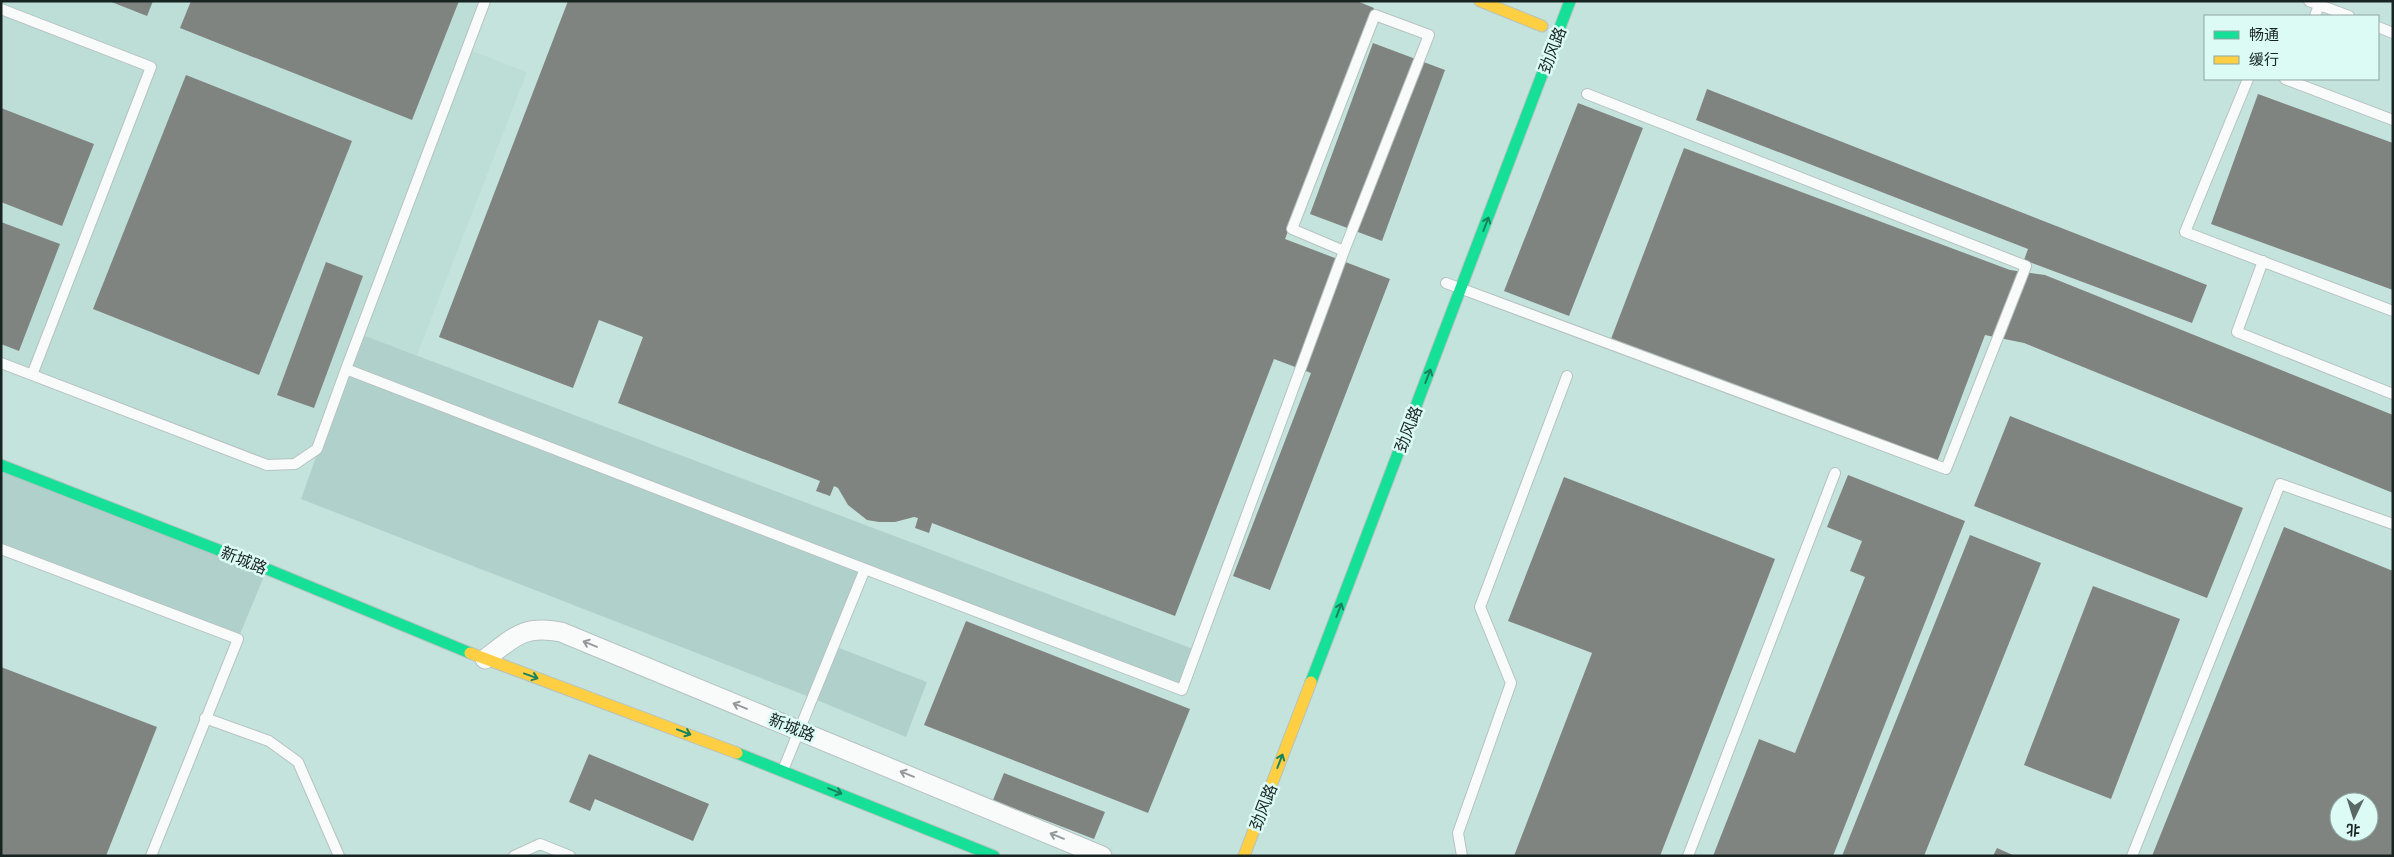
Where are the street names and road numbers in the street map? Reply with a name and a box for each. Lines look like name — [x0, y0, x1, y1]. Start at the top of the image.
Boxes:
street label: 劲风路 — [1535, 24, 1571, 76]
street label: 劲风路 — [1391, 403, 1427, 455]
street label: 新城路 — [218, 543, 270, 579]
street label: 新城路 — [766, 710, 818, 746]
street label: 劲风路 — [1246, 781, 1282, 833]

